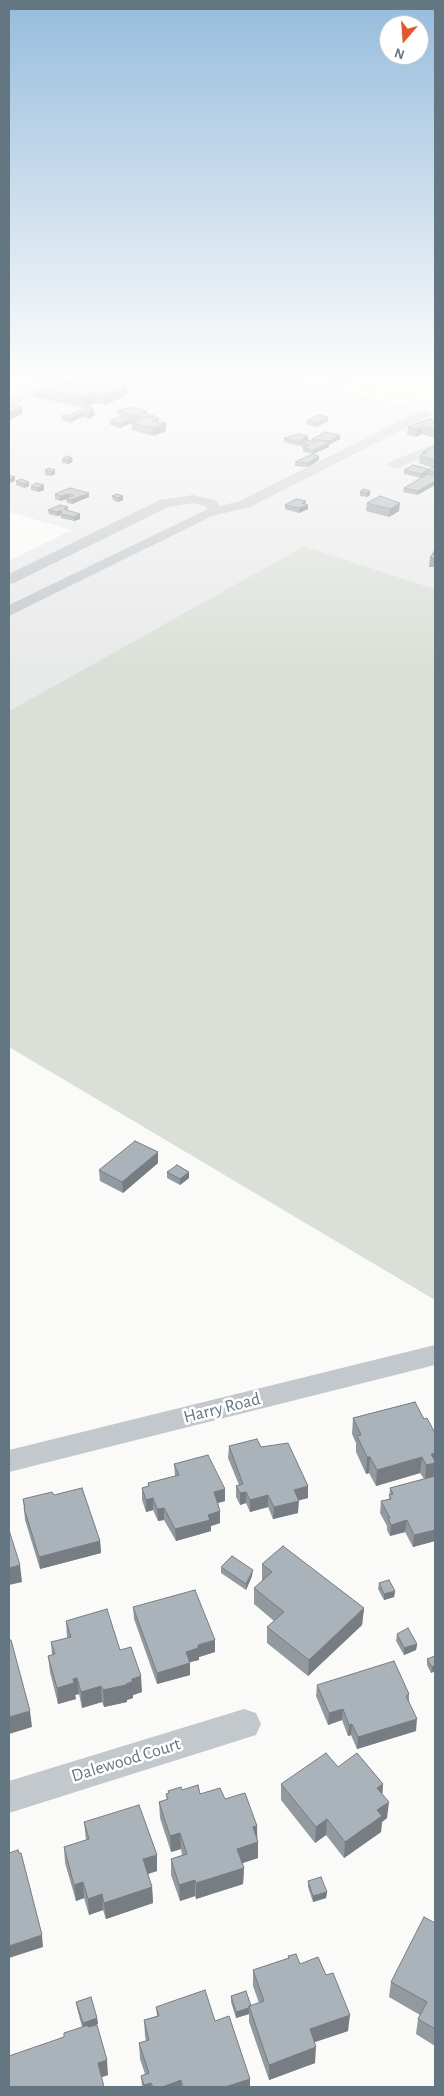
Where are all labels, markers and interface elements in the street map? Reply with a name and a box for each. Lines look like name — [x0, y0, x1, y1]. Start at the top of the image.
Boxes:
north arrow — [379, 15, 429, 65]
text: N — [393, 45, 406, 61]
street label: Harry Road — [181, 1388, 263, 1428]
street label: Dalewood Court — [69, 1733, 183, 1787]

